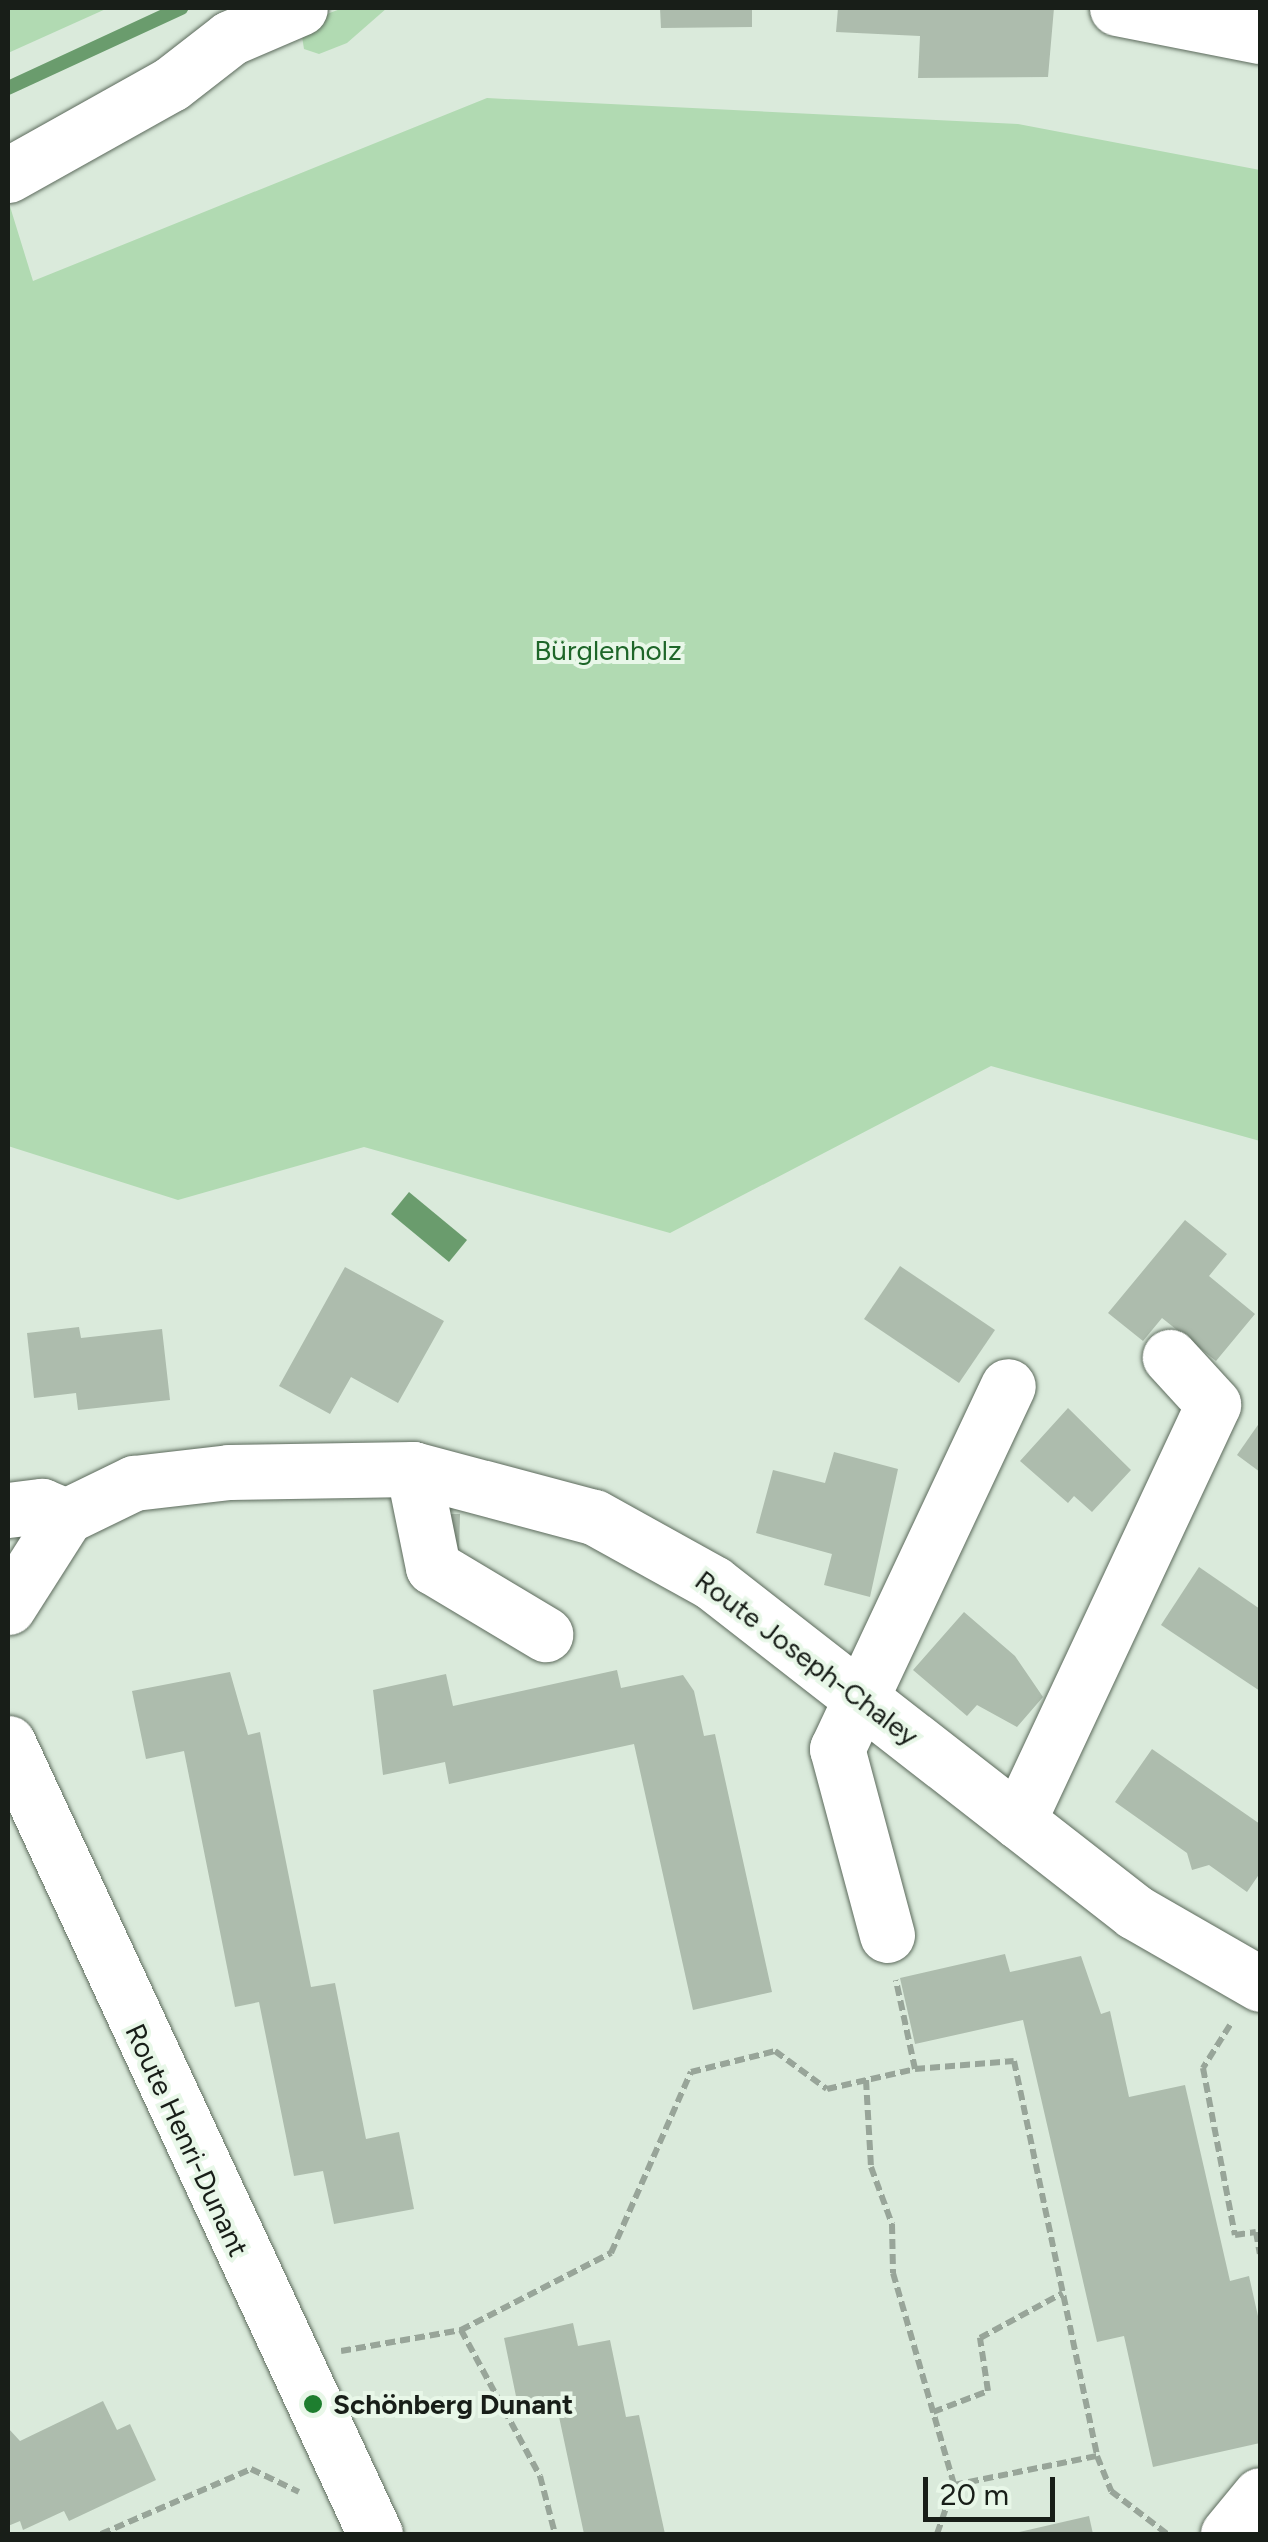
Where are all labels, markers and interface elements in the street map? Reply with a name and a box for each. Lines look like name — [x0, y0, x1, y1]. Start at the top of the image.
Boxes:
park label: Bürglenholz — [534, 633, 682, 667]
street label: Route Joseph-Chaley — [689, 1563, 925, 1753]
street label: Route Henri-Dunant — [118, 2018, 256, 2262]
place label: Schönberg Dunant — [333, 2387, 573, 2421]
marker: Schönberg Dunant — [302, 2393, 324, 2415]
scale bar — [928, 2457, 1060, 2519]
text: 20 m — [940, 2476, 1009, 2513]

